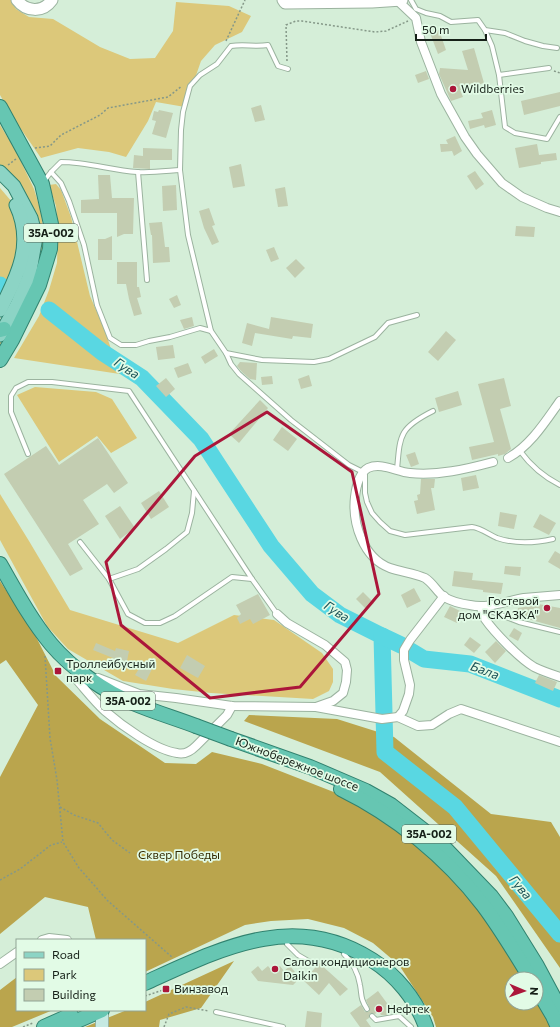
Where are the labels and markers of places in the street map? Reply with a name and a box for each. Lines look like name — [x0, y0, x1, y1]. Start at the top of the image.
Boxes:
place label: Wildberries — [461, 81, 524, 95]
marker: Wildberries — [448, 84, 458, 94]
place label: Гостевой дом "СКАЗКА" — [458, 593, 539, 621]
marker: Гостевой дом "СКАЗКА" — [542, 603, 552, 613]
place label: Троллейбусный парк — [66, 656, 155, 684]
marker: Троллейбусный парк — [53, 666, 63, 676]
place label: Салон кондиционеров Daikin — [283, 954, 409, 982]
marker: Салон кондиционеров Daikin — [270, 964, 280, 974]
place label: Винзавод — [174, 981, 228, 995]
marker: Винзавод — [161, 984, 171, 994]
place label: Нефтек — [387, 1001, 431, 1015]
marker: Нефтек — [374, 1004, 384, 1014]

